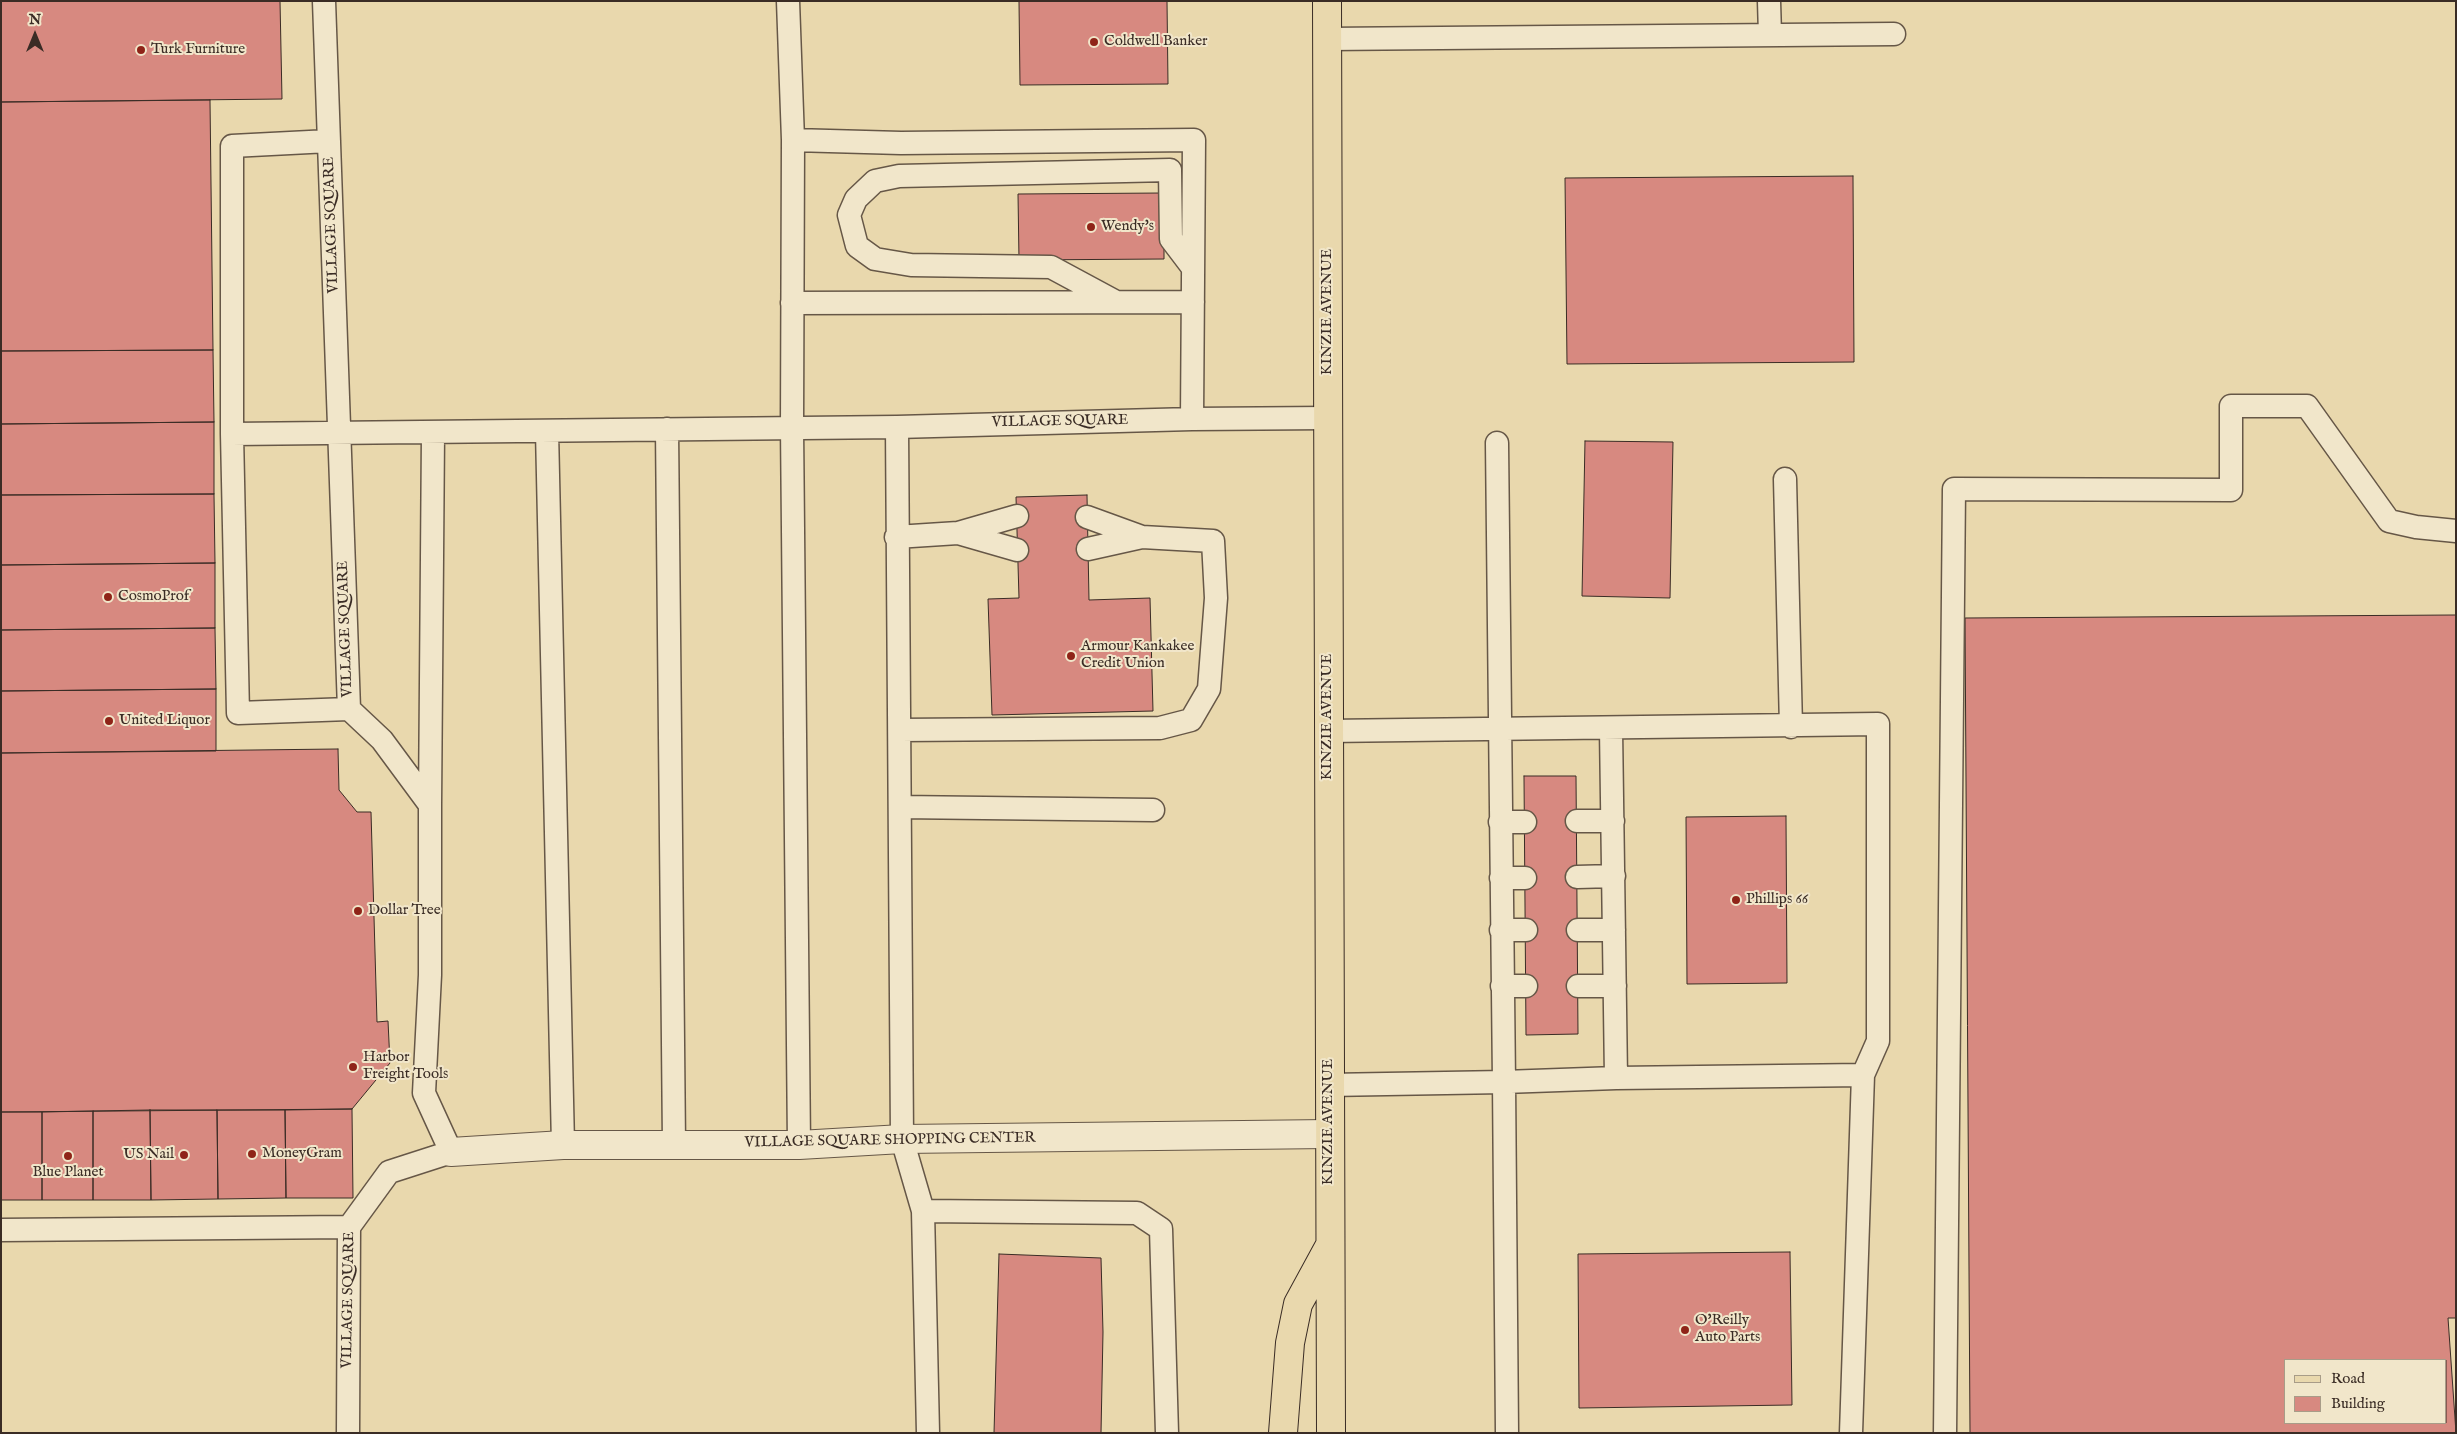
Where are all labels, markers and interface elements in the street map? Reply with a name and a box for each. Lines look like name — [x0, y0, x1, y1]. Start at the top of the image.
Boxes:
north arrow — [10, 10, 60, 60]
text: N — [29, 11, 41, 29]
place label: Coldwell Banker — [1104, 33, 1208, 51]
marker: Coldwell Banker — [1088, 36, 1100, 48]
place label: Turk Furniture — [151, 41, 245, 59]
marker: Turk Furniture — [135, 44, 147, 56]
street label: VILLAGE SQUARE — [321, 156, 343, 294]
place label: Wendy's — [1101, 218, 1154, 236]
marker: Wendy's — [1085, 221, 1097, 233]
street label: KINZIE AVENUE — [1319, 249, 1337, 375]
street label: VILLAGE SQUARE — [991, 412, 1129, 432]
street label: VILLAGE SQUARE — [335, 560, 357, 698]
place label: CosmoProf — [118, 588, 189, 606]
marker: CosmoProf — [102, 591, 114, 603]
place label: Armour Kankakee Credit Union — [1081, 638, 1194, 673]
marker: Armour Kankakee Credit Union — [1065, 650, 1077, 662]
street label: KINZIE AVENUE — [1319, 654, 1337, 780]
place label: United Liquor — [119, 712, 210, 730]
marker: United Liquor — [103, 715, 115, 727]
place label: Phillips 66 — [1746, 891, 1808, 909]
marker: Phillips 66 — [1730, 894, 1742, 906]
place label: Dollar Tree — [368, 902, 441, 920]
marker: Dollar Tree — [352, 905, 364, 917]
place label: Harbor Freight Tools — [363, 1049, 448, 1084]
street label: KINZIE AVENUE — [1320, 1059, 1338, 1185]
marker: Harbor Freight Tools — [347, 1061, 359, 1073]
street label: VILLAGE SQUARE SHOPPING CENTER — [744, 1129, 1036, 1153]
place label: MoneyGram — [262, 1145, 342, 1163]
place label: US Nail — [123, 1146, 174, 1164]
marker: MoneyGram — [246, 1148, 258, 1160]
marker: US Nail — [178, 1149, 190, 1161]
marker: Blue Planet — [62, 1150, 74, 1162]
place label: Blue Planet — [32, 1164, 104, 1182]
street label: VILLAGE SQUARE — [339, 1231, 359, 1369]
place label: O'Reilly Auto Parts — [1695, 1312, 1760, 1347]
marker: O'Reilly Auto Parts — [1679, 1324, 1691, 1336]
legend — [2284, 1359, 2447, 1424]
text: Road — [2331, 1369, 2365, 1388]
text: Building — [2331, 1394, 2385, 1413]

